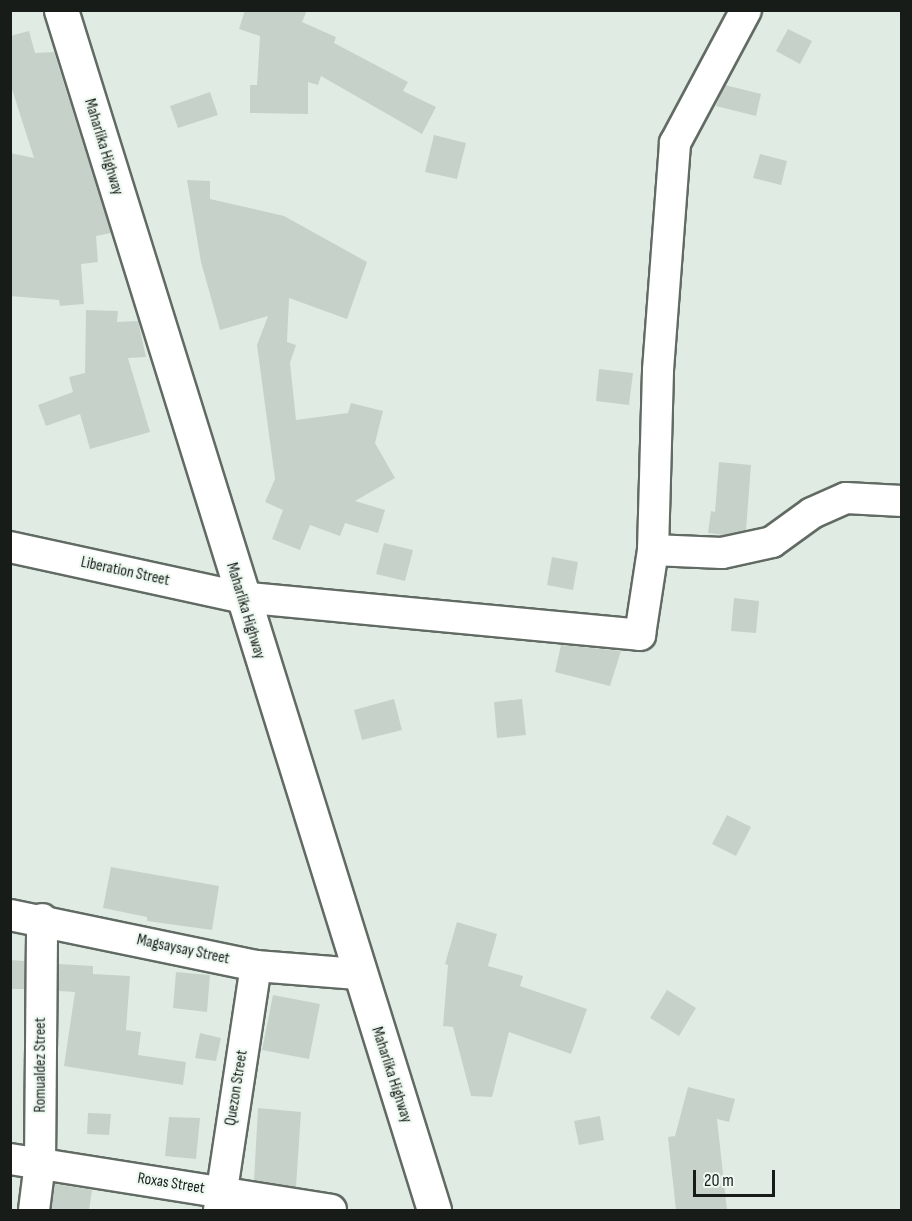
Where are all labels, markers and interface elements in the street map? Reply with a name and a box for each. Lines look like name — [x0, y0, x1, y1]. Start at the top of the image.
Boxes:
street label: Maharlika Highway — [79, 97, 127, 197]
street label: Liberation Street — [79, 553, 171, 591]
street label: Maharlika Highway — [221, 561, 269, 661]
street label: Magsaysay Street — [135, 931, 231, 969]
street label: Romualdez Street — [31, 1017, 51, 1113]
street label: Maharlika Highway — [366, 1025, 416, 1125]
street label: Quezon Street — [222, 1049, 252, 1127]
scale bar — [696, 1158, 778, 1196]
street label: Roxas Street — [136, 1169, 206, 1199]
text: 20 m — [704, 1170, 734, 1191]

